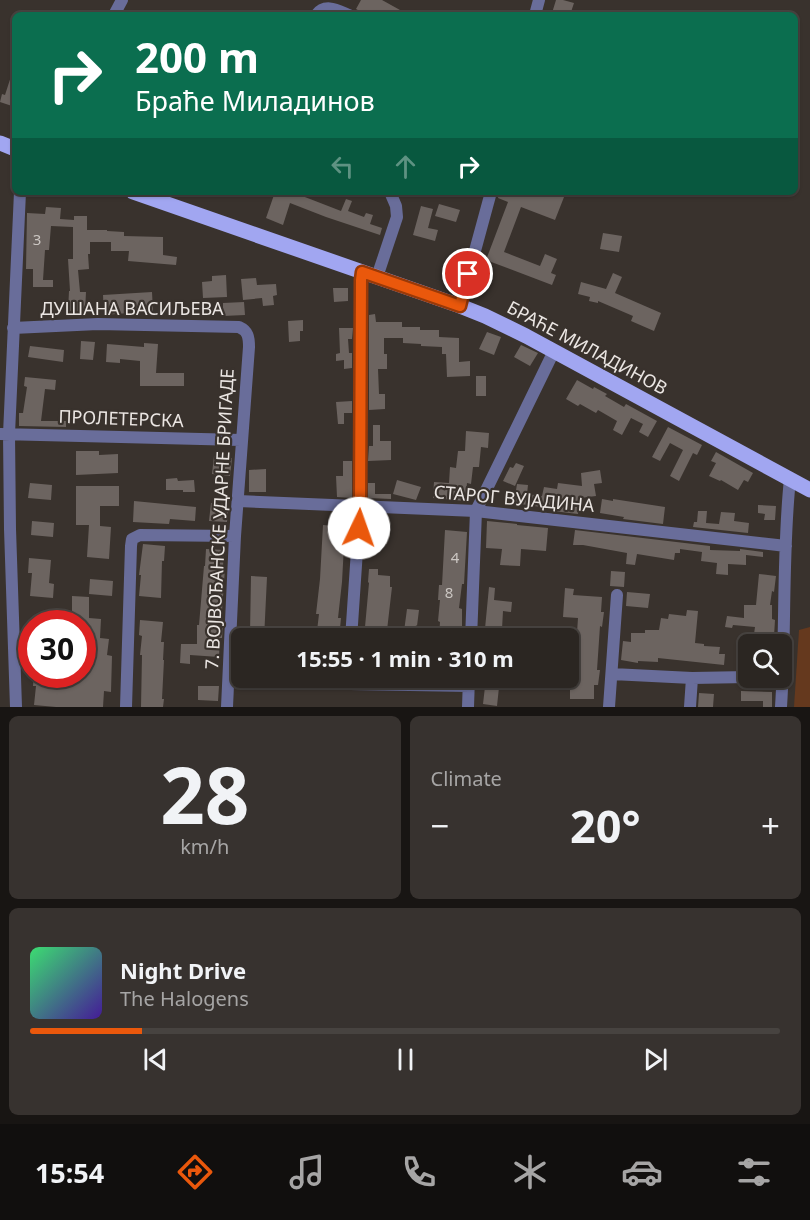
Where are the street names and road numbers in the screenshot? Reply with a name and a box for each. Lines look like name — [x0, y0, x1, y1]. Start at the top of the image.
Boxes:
street label: БРАЋЕ МИЛАДИНОВ — [503, 295, 672, 400]
street label: ДУШАНА ВАСИЉЕВА — [40, 296, 224, 320]
street label: 7. ВОЈВОЂАНСКЕ УДАРНЕ БРИГАДЕ — [199, 368, 239, 670]
street label: ПРОЛЕТЕРСКА — [58, 404, 185, 432]
street label: СТАРОГ ВУЈАДИНА — [433, 479, 596, 517]

